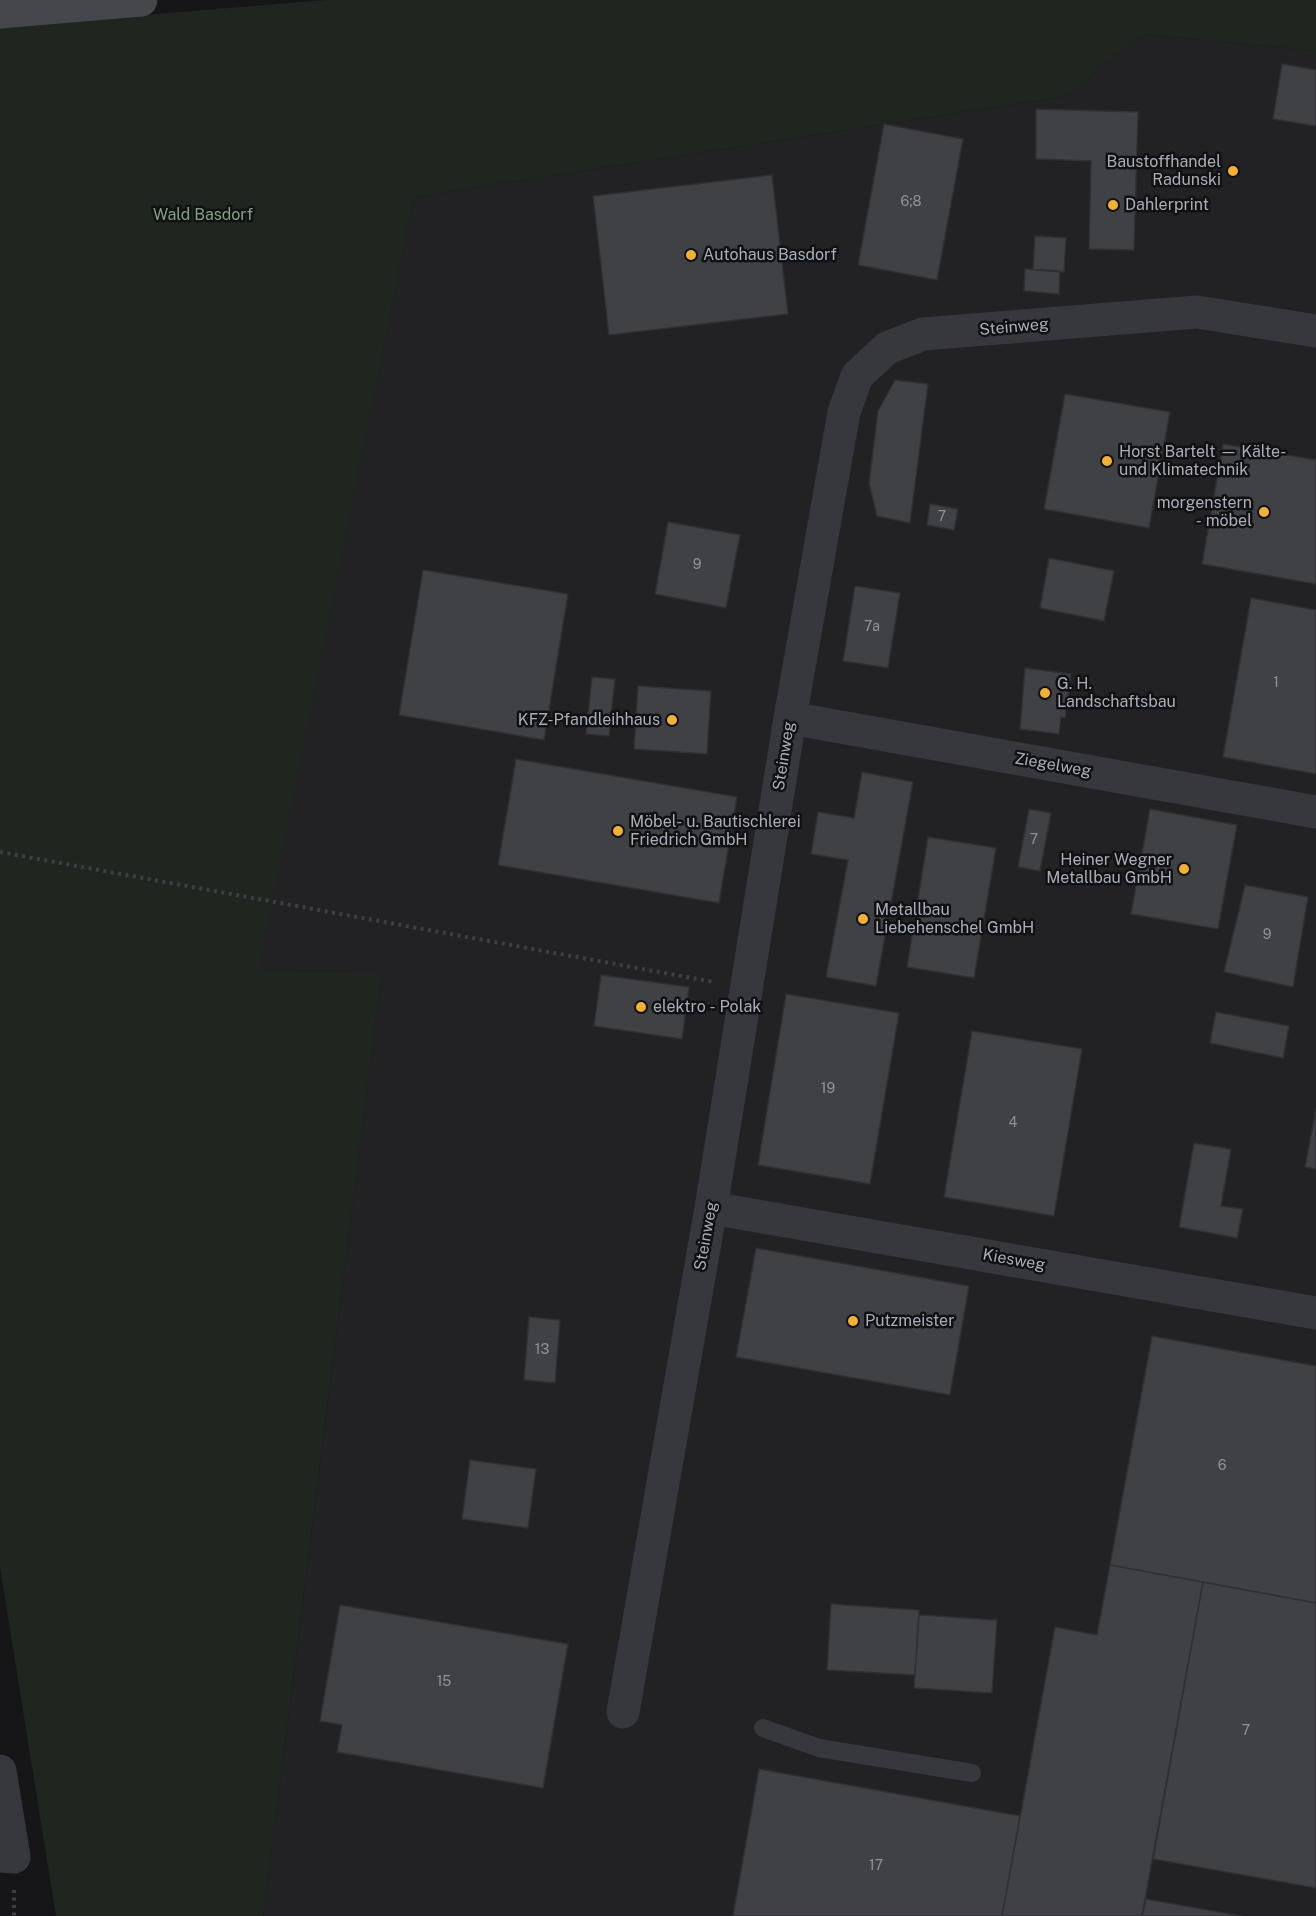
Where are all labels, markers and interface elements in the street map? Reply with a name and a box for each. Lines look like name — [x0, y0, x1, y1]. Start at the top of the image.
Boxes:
place label: Baustoffhandel Radunski — [1106, 152, 1221, 190]
marker: Baustoffhandel Radunski — [1226, 164, 1240, 178]
house number: 6;8 — [900, 194, 922, 210]
place label: Dahlerprint — [1125, 195, 1209, 215]
marker: Dahlerprint — [1106, 198, 1120, 212]
park label: Wald Basdorf — [153, 205, 253, 225]
place label: Autohaus Basdorf — [703, 245, 837, 265]
marker: Autohaus Basdorf — [684, 248, 698, 262]
street label: Steinweg — [978, 314, 1050, 340]
place label: Horst Bartelt — Kälte- und Klimatechnik — [1119, 442, 1286, 480]
marker: Horst Bartelt — Kälte- und Klimatechnik — [1100, 454, 1114, 468]
place label: morgenstern - möbel — [1157, 493, 1252, 531]
marker: morgenstern - möbel — [1257, 505, 1271, 519]
house number: 7 — [938, 509, 946, 525]
house number: 9 — [693, 557, 701, 573]
house number: 7a — [864, 619, 880, 635]
place label: G. H. Landschaftsbau — [1057, 674, 1176, 712]
house number: 1 — [1273, 675, 1279, 691]
marker: G. H. Landschaftsbau — [1038, 686, 1052, 700]
place label: KFZ-Pfandleihhaus — [518, 710, 660, 730]
marker: KFZ-Pfandleihhaus — [665, 713, 679, 727]
street label: Steinweg — [769, 720, 799, 792]
street label: Ziegelweg — [1013, 749, 1093, 781]
place label: Möbel- u. Bautischlerei Friedrich GmbH — [630, 812, 801, 850]
marker: Möbel- u. Bautischlerei Friedrich GmbH — [611, 824, 625, 838]
house number: 7 — [1030, 832, 1038, 848]
place label: Heiner Wegner Metallbau GmbH — [1046, 850, 1172, 888]
marker: Heiner Wegner Metallbau GmbH — [1177, 862, 1191, 876]
place label: Metallbau Liebehenschel GmbH — [875, 900, 1034, 938]
marker: Metallbau Liebehenschel GmbH — [856, 912, 870, 926]
house number: 9 — [1263, 927, 1271, 943]
place label: elektro - Polak — [653, 997, 761, 1017]
marker: elektro - Polak — [634, 1000, 648, 1014]
house number: 19 — [821, 1081, 835, 1097]
house number: 4 — [1009, 1115, 1017, 1131]
street label: Steinweg — [690, 1200, 722, 1272]
street label: Kiesweg — [981, 1245, 1047, 1275]
place label: Putzmeister — [865, 1311, 954, 1331]
marker: Putzmeister — [846, 1314, 860, 1328]
house number: 13 — [535, 1342, 549, 1358]
house number: 6 — [1218, 1458, 1226, 1474]
house number: 15 — [437, 1674, 451, 1690]
house number: 7 — [1242, 1723, 1250, 1739]
house number: 17 — [869, 1858, 883, 1874]

